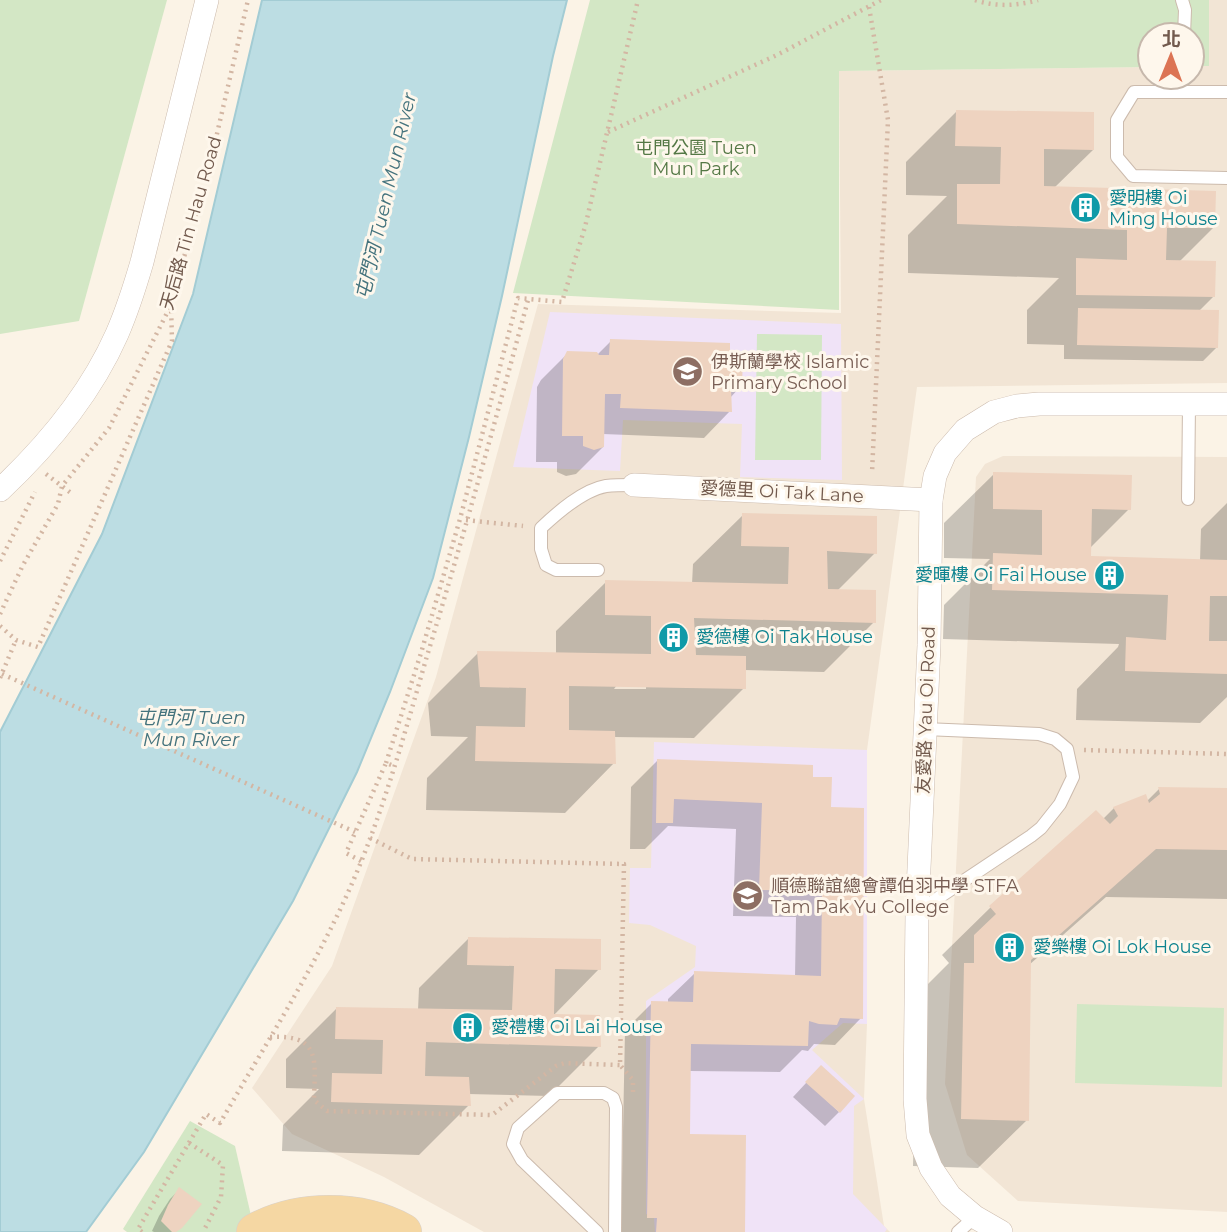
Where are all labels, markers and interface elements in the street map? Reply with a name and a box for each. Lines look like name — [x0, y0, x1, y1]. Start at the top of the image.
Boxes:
north arrow — [1136, 21, 1206, 91]
text: 北 — [1162, 28, 1181, 51]
water label: 屯門河 Tuen Mun River — [351, 90, 421, 302]
street label: 天后路 Tin Hau Road — [156, 133, 226, 313]
park label: 屯門公園 Tuen Mun Park — [635, 137, 757, 180]
place label: 愛明樓 Oi Ming House — [1109, 187, 1218, 230]
building icon: 愛明樓 Oi Ming House — [1069, 191, 1103, 225]
place label: 伊斯蘭學校 Islamic Primary School — [711, 351, 869, 394]
school or university icon: 伊斯蘭學校 Islamic Primary School — [671, 355, 705, 389]
street label: 愛德里 Oi Tak Lane — [700, 477, 864, 507]
building icon: 愛暉樓 Oi Fai House — [1093, 558, 1127, 592]
place label: 愛暉樓 Oi Fai House — [915, 564, 1087, 586]
building icon: 愛德樓 Oi Tak House — [656, 620, 690, 654]
place label: 愛德樓 Oi Tak House — [696, 626, 873, 648]
street label: 友愛路 Yau Oi Road — [912, 626, 940, 794]
water label: 屯門河 Tuen Mun River — [136, 706, 246, 751]
place label: 順德聯誼總會譚伯羽中學 STFA Tam Pak Yu College — [771, 875, 1019, 918]
school or university icon: 順德聯誼總會譚伯羽中學 STFA Tam Pak Yu College — [731, 879, 765, 913]
building icon: 愛樂樓 Oi Lok House — [993, 930, 1027, 964]
place label: 愛樂樓 Oi Lok House — [1033, 936, 1211, 958]
building icon: 愛禮樓 Oi Lai House — [451, 1010, 485, 1044]
place label: 愛禮樓 Oi Lai House — [491, 1016, 663, 1038]

